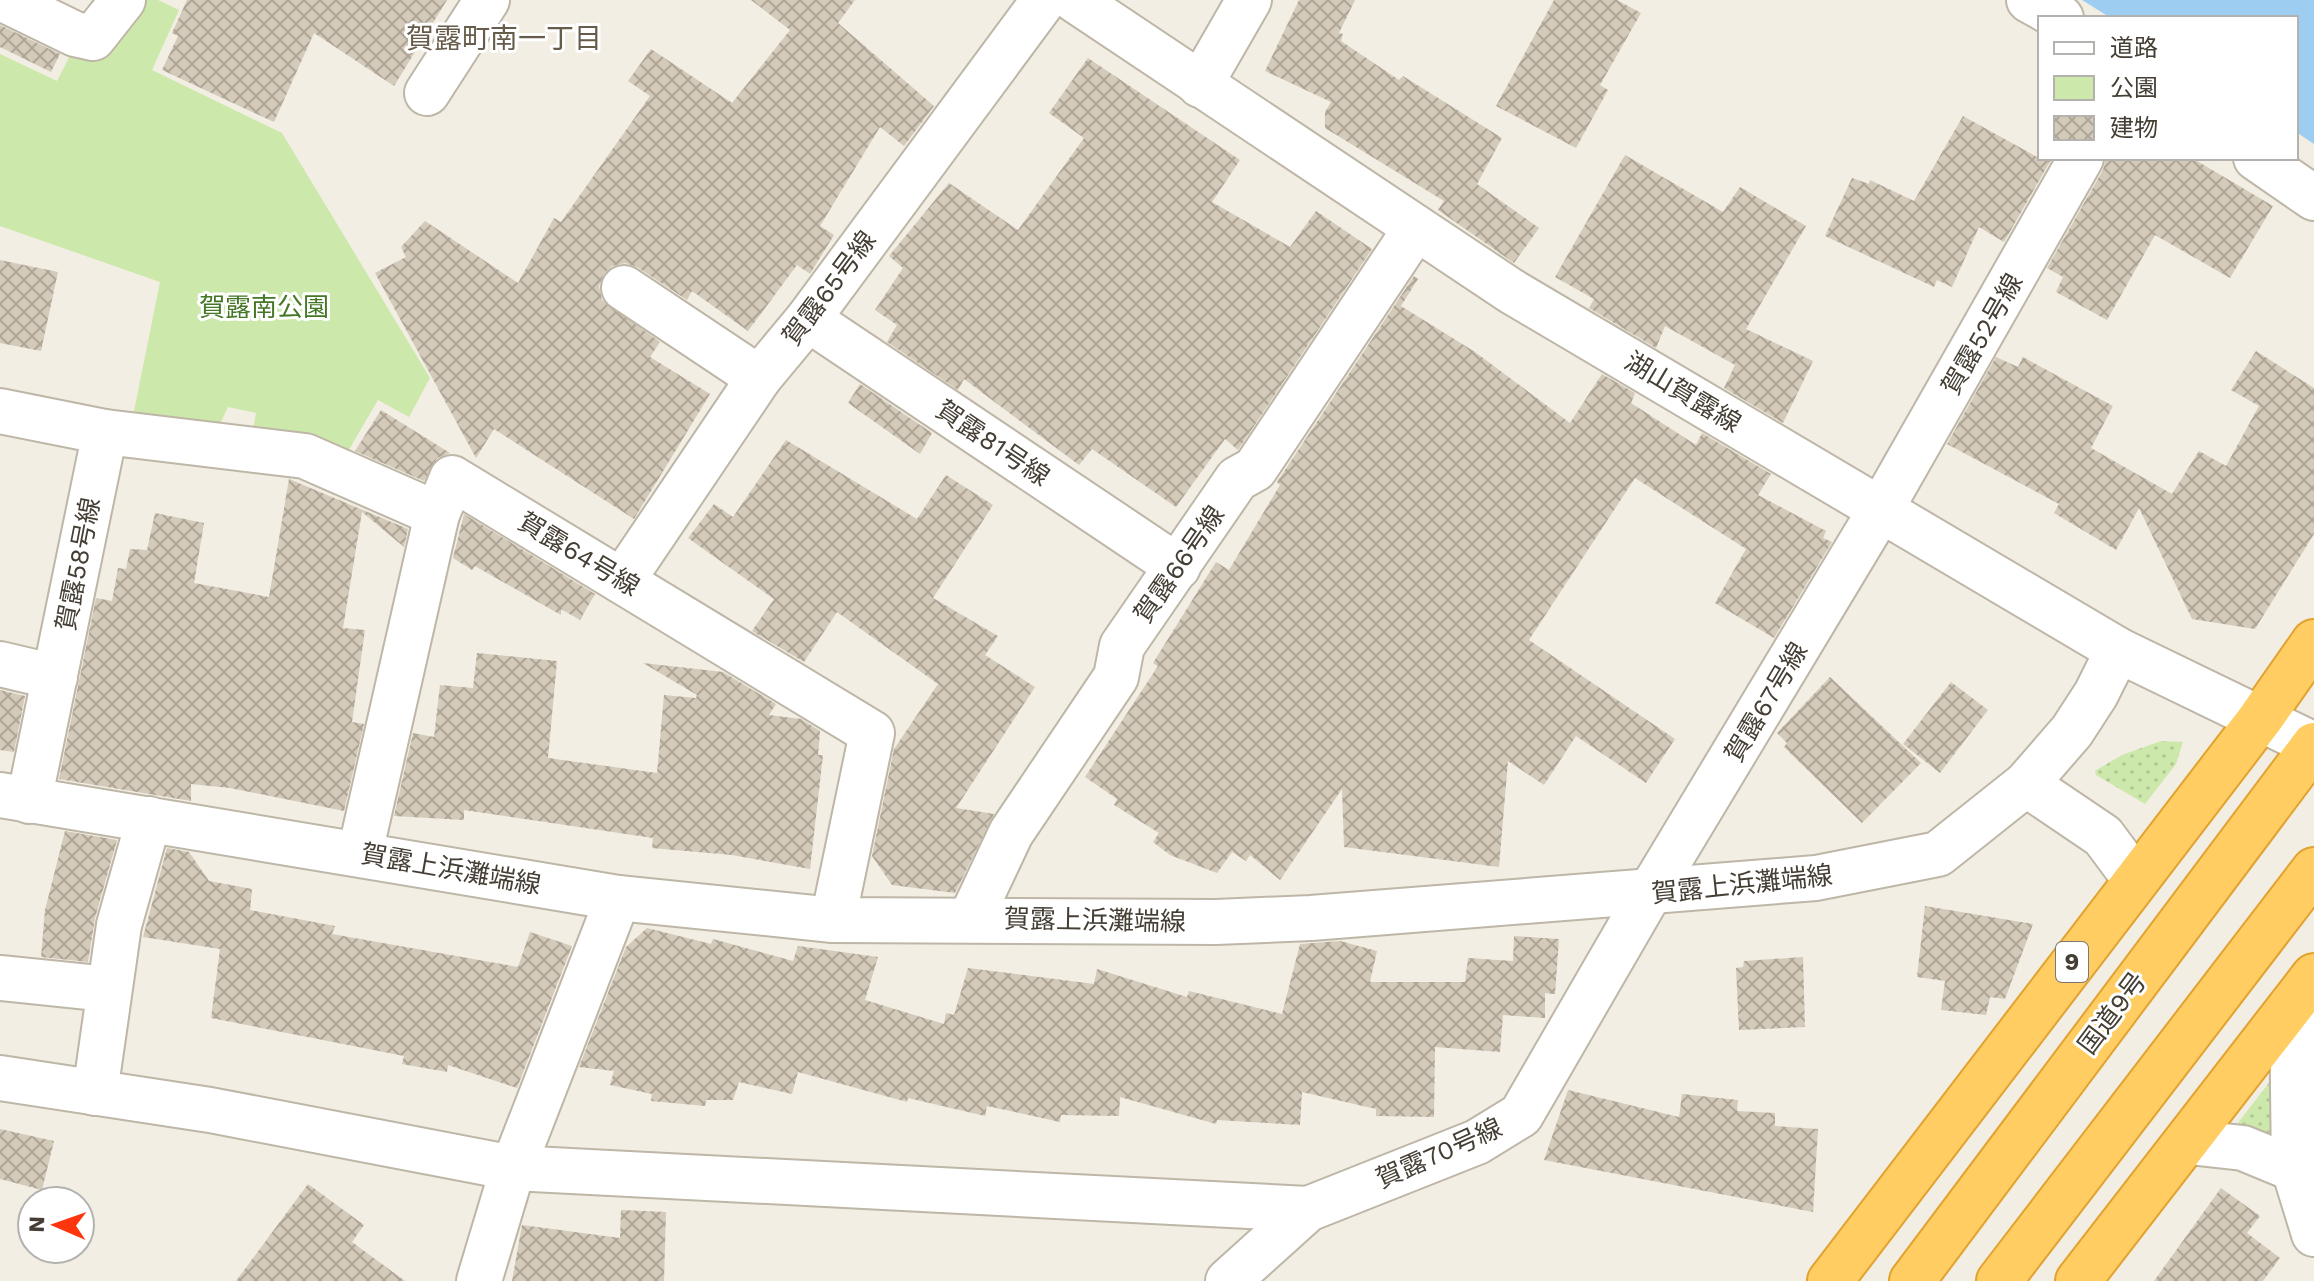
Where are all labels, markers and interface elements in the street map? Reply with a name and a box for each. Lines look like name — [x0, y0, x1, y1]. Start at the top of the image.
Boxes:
legend — [2038, 16, 2298, 160]
district label: 賀露町南一丁目 — [406, 22, 602, 55]
text: 道路 — [2110, 34, 2158, 62]
text: 公園 — [2110, 74, 2158, 102]
text: 建物 — [2110, 114, 2158, 142]
street label: 賀露65号線 — [776, 225, 882, 351]
street label: 賀露52号線 — [1935, 268, 2029, 400]
park label: 賀露南公園 — [199, 292, 329, 322]
street label: 湖山賀露線 — [1620, 346, 1746, 438]
street label: 賀露81号線 — [931, 394, 1055, 492]
street label: 賀露58号線 — [50, 495, 106, 633]
street label: 賀露66号線 — [1128, 500, 1230, 628]
street label: 賀露64号線 — [513, 506, 645, 602]
street label: 賀露67号線 — [1719, 637, 1813, 767]
street label: 賀露上浜灘端線 — [359, 838, 543, 900]
street label: 賀露上浜灘端線 — [1650, 860, 1834, 908]
street label: 賀露上浜灘端線 — [1004, 903, 1186, 937]
road number: 9 — [2056, 942, 2088, 982]
street label: 国道9号 — [2072, 966, 2152, 1060]
street label: 賀露70号線 — [1372, 1112, 1506, 1194]
north arrow — [16, 1185, 96, 1265]
text: N — [24, 1216, 49, 1233]

